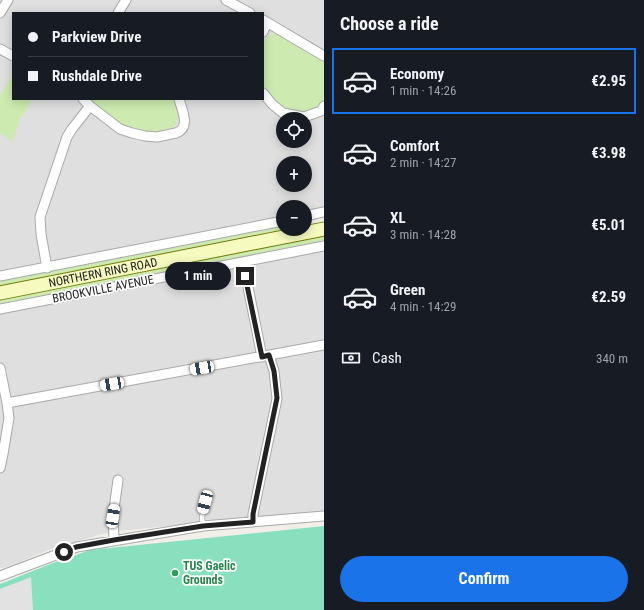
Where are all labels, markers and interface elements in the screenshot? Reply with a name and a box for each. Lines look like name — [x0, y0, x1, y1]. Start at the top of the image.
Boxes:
text: Choose a ride — [340, 13, 439, 34]
text: Parkview Drive — [52, 28, 141, 46]
icon: car — [342, 63, 378, 99]
text: Economy — [390, 65, 444, 83]
text: Rushdale Drive — [52, 67, 142, 85]
text: €2.95 — [591, 72, 626, 90]
text: 1 min · 14:26 — [390, 83, 456, 98]
map controls — [276, 112, 312, 236]
button: locate — [276, 112, 312, 148]
icon: car — [342, 135, 378, 171]
text: Comfort — [390, 137, 439, 155]
text: €3.98 — [591, 144, 626, 162]
text: 2 min · 14:27 — [390, 155, 456, 170]
button: + — [276, 156, 312, 192]
button: − — [276, 200, 312, 236]
icon: car — [342, 207, 378, 243]
text: XL — [390, 209, 406, 227]
text: €5.01 — [591, 216, 626, 234]
text: 3 min · 14:28 — [390, 227, 456, 242]
street label: NORTHERN RING ROAD — [47, 255, 159, 290]
callout: 1 min — [165, 262, 231, 290]
route end — [236, 267, 254, 285]
text: 1 min — [184, 268, 212, 283]
street label: BROOKVILLE AVENUE — [51, 272, 155, 306]
icon: car — [342, 279, 378, 315]
text: Green — [390, 281, 425, 299]
text: €2.59 — [591, 288, 626, 306]
text: 4 min · 14:29 — [390, 299, 456, 314]
icon: cash — [340, 347, 362, 369]
text: Cash — [372, 349, 402, 367]
text: 340 m — [596, 351, 628, 366]
car — [189, 360, 215, 376]
car — [99, 376, 125, 392]
car — [196, 489, 214, 515]
car — [105, 503, 121, 529]
route start — [55, 543, 73, 561]
button: Confirm — [340, 556, 628, 602]
place label: TUS Gaelic Grounds — [183, 559, 236, 587]
marker: TUS Gaelic Grounds — [170, 568, 180, 578]

